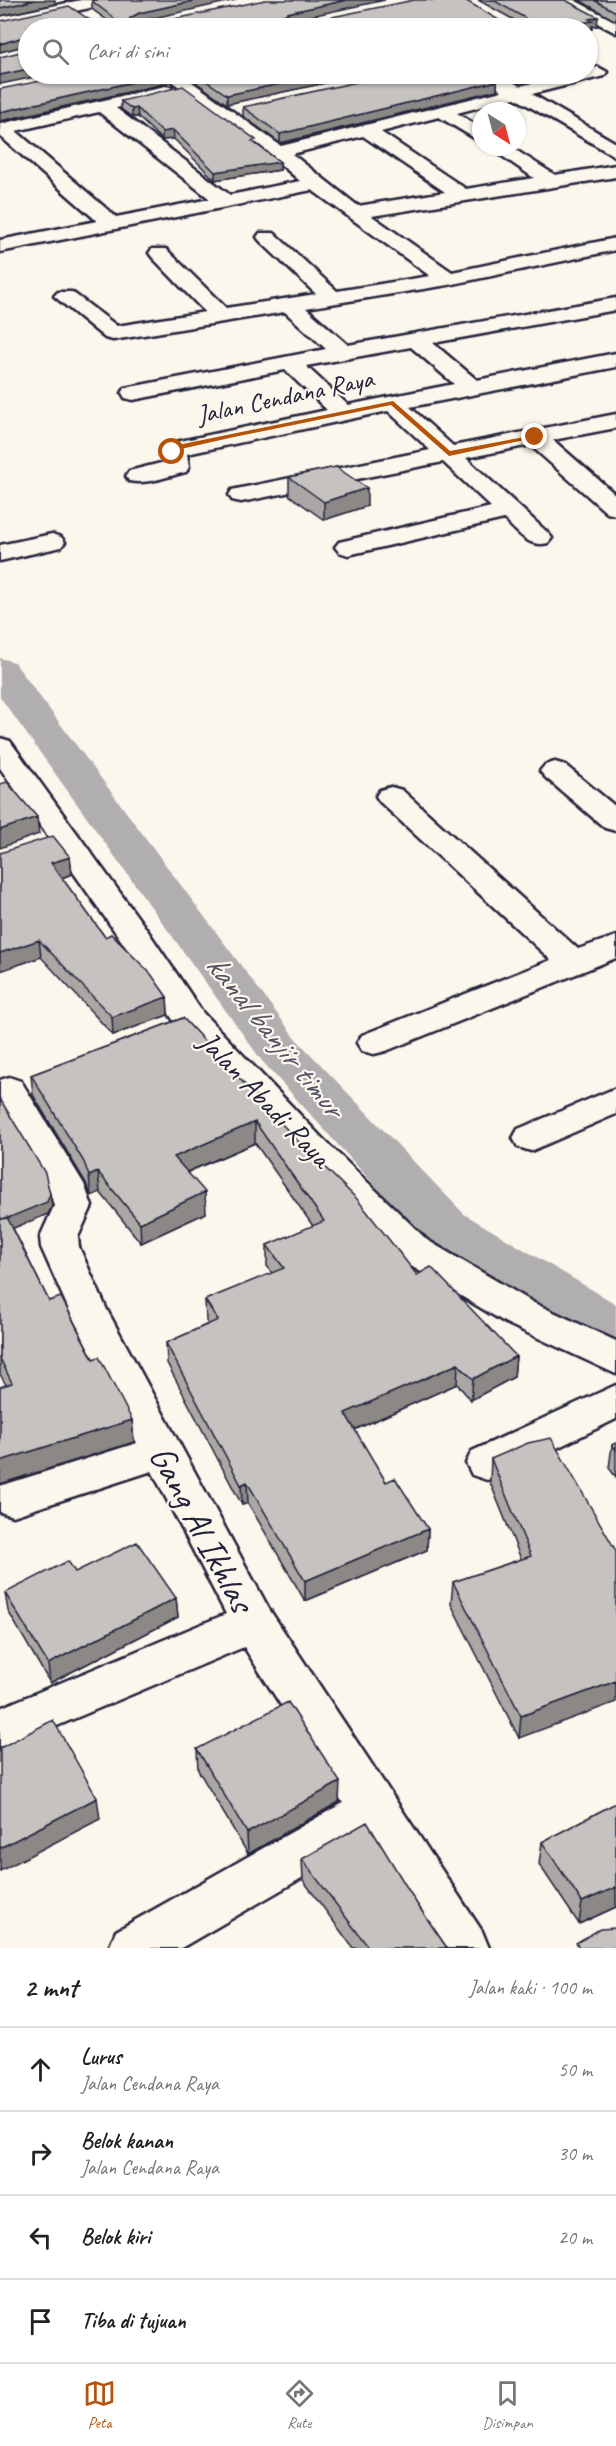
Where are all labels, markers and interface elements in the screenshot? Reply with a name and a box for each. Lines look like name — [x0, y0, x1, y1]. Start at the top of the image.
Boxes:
search box — [18, 18, 598, 84]
icon: search — [39, 35, 72, 68]
text: Cari di sini — [87, 37, 168, 65]
north arrow — [472, 102, 526, 156]
street label: Jalan Cendana Raya — [192, 361, 378, 432]
route end — [521, 423, 547, 449]
route start — [158, 438, 184, 464]
water label: kanal banjir timur — [197, 946, 356, 1129]
street label: Jalan Abadi Raya — [189, 1021, 341, 1177]
street label: Gang Al Ikhlas — [139, 1437, 267, 1623]
text: 2 mnt — [24, 1971, 77, 2004]
text: Jalan kaki · 100 m — [469, 1975, 592, 2000]
text: Lurus — [81, 2043, 121, 2071]
icon: ahead — [24, 2053, 57, 2086]
text: 50 m — [558, 2057, 592, 2082]
text: Jalan Cendana Raya — [81, 2071, 219, 2096]
text: Belok kanan — [81, 2127, 173, 2155]
icon: right — [24, 2137, 57, 2170]
text: 30 m — [558, 2141, 592, 2166]
text: Jalan Cendana Raya — [81, 2155, 219, 2180]
icon: left — [24, 2221, 57, 2254]
text: Belok kiri — [81, 2223, 150, 2251]
text: 20 m — [558, 2225, 592, 2250]
icon: arrive — [24, 2305, 57, 2338]
text: Tiba di tujuan — [81, 2307, 186, 2335]
tab: Peta — [83, 2377, 116, 2433]
tab: Rute — [283, 2377, 316, 2433]
tab: Disimpan — [482, 2377, 533, 2433]

